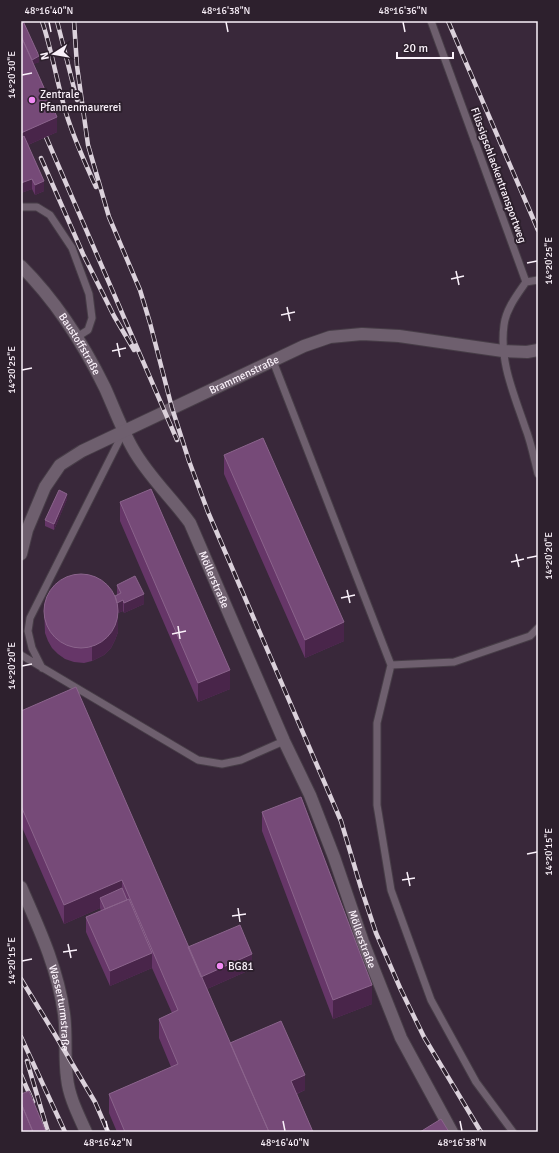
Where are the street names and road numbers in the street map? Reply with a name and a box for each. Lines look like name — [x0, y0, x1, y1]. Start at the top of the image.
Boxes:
street label: Flüssigschlackentransportweg — [468, 106, 529, 245]
street label: Baustoffstraße — [56, 311, 103, 377]
street label: Brammenstraße — [207, 353, 281, 397]
street label: Möllerstraße — [196, 549, 232, 610]
street label: Möllerstraße — [346, 908, 379, 970]
street label: Wasserturmstraße — [46, 963, 72, 1051]

